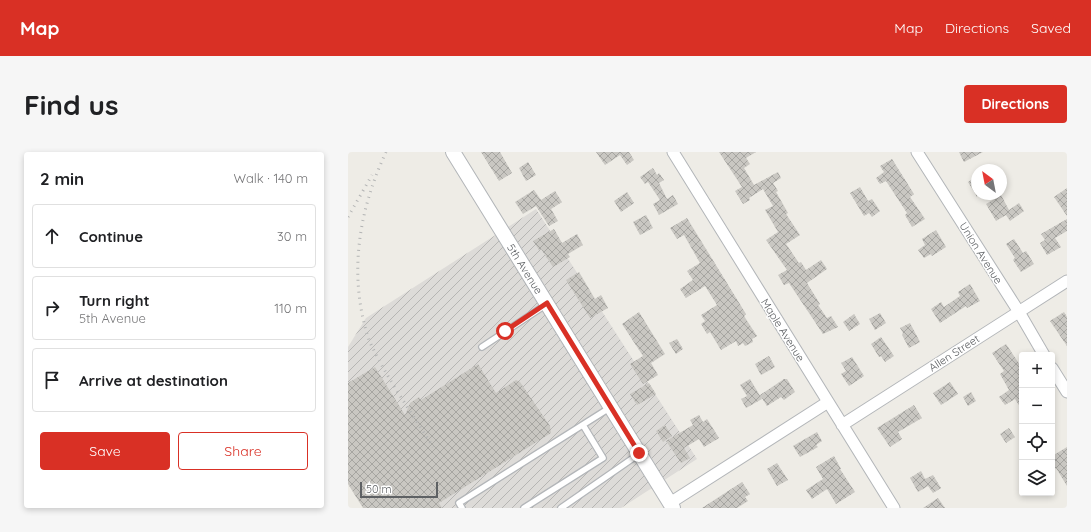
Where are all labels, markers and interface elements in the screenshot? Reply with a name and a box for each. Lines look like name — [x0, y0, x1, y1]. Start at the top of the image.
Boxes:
text: Map — [20, 16, 59, 40]
text: Map — [894, 19, 923, 37]
text: Directions — [945, 19, 1009, 37]
text: Saved — [1031, 19, 1071, 37]
button: Directions — [964, 85, 1067, 123]
text: Find us — [24, 87, 118, 122]
north arrow — [971, 164, 1007, 200]
text: 2 min — [40, 168, 84, 189]
text: Walk · 140 m — [233, 170, 308, 186]
street label: Union Avenue — [956, 220, 1006, 286]
icon: ahead — [41, 225, 63, 247]
text: Continue — [79, 227, 143, 246]
text: 30 m — [277, 228, 307, 244]
street label: 5th Avenue — [504, 241, 546, 297]
text: Turn right — [79, 291, 150, 310]
street label: Maple Avenue — [758, 296, 808, 364]
icon: right — [41, 297, 63, 319]
text: 110 m — [274, 300, 307, 316]
text: 5th Avenue — [79, 310, 146, 326]
route start — [496, 322, 514, 340]
street label: Allen Street — [926, 331, 982, 375]
map controls — [1019, 352, 1055, 496]
button: + — [1019, 352, 1055, 388]
icon: arrive — [41, 369, 63, 391]
text: Arrive at destination — [79, 371, 228, 390]
button: − — [1019, 388, 1055, 424]
button: locate — [1019, 424, 1055, 460]
button: Save — [40, 432, 170, 470]
button: Share — [178, 432, 308, 470]
route end — [630, 444, 648, 462]
button: layers — [1019, 460, 1055, 496]
scale bar — [360, 480, 438, 499]
text: 50 m — [366, 482, 392, 496]

